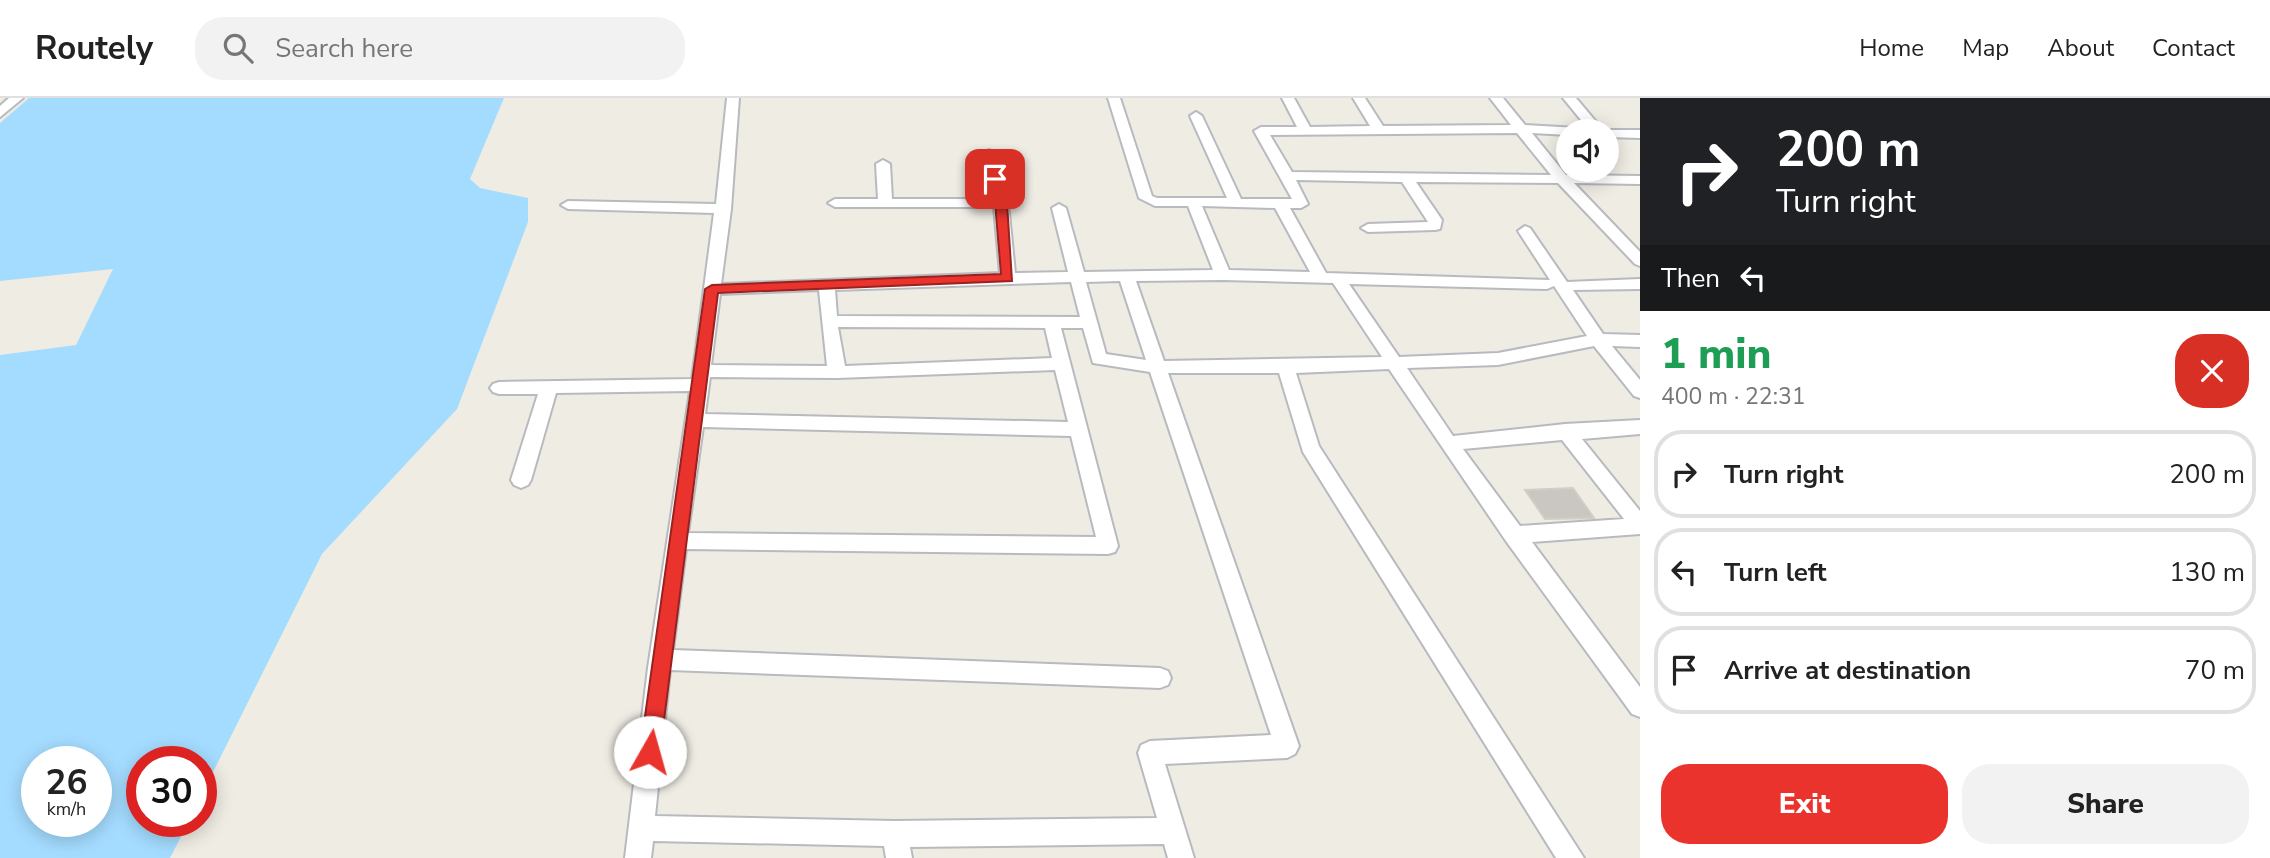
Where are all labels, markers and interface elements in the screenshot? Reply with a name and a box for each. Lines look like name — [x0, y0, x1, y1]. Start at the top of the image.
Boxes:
search box — [195, 17, 685, 80]
text: Routely — [35, 26, 153, 71]
icon: search — [219, 29, 257, 67]
text: Search here — [275, 31, 413, 66]
text: Home — [1859, 32, 1924, 64]
text: Map — [1962, 32, 2009, 64]
text: About — [2047, 32, 2114, 64]
text: Contact — [2152, 32, 2235, 64]
text: 200 m — [1776, 116, 1920, 183]
map controls — [1556, 119, 1619, 182]
button: sound — [1556, 119, 1619, 182]
icon: right — [1661, 126, 1752, 217]
pin — [965, 149, 1025, 209]
icon: arrive — [976, 160, 1014, 198]
text: Turn right — [1776, 180, 1916, 223]
icon: left — [1734, 259, 1772, 297]
text: Then — [1661, 261, 1720, 296]
text: 1 min — [1661, 326, 1771, 383]
button: close — [2175, 334, 2249, 408]
text: 400 m · 22:31 — [1661, 381, 1806, 412]
icon: right — [1665, 455, 1703, 493]
text: Turn right — [1724, 457, 1843, 492]
text: 200 m — [2169, 457, 2245, 492]
icon: left — [1665, 553, 1703, 591]
text: Turn left — [1724, 555, 1827, 590]
text: 130 m — [2169, 555, 2245, 590]
icon: arrive — [1665, 651, 1703, 689]
text: Arrive at destination — [1724, 653, 1971, 688]
text: 70 m — [2185, 653, 2245, 688]
position arrow — [613, 715, 687, 789]
speed limit sign: 30 — [126, 746, 217, 837]
text: 26 — [45, 759, 88, 806]
button: Exit — [1661, 764, 1948, 844]
button: Share — [1962, 764, 2249, 844]
text: km/h — [47, 797, 86, 821]

